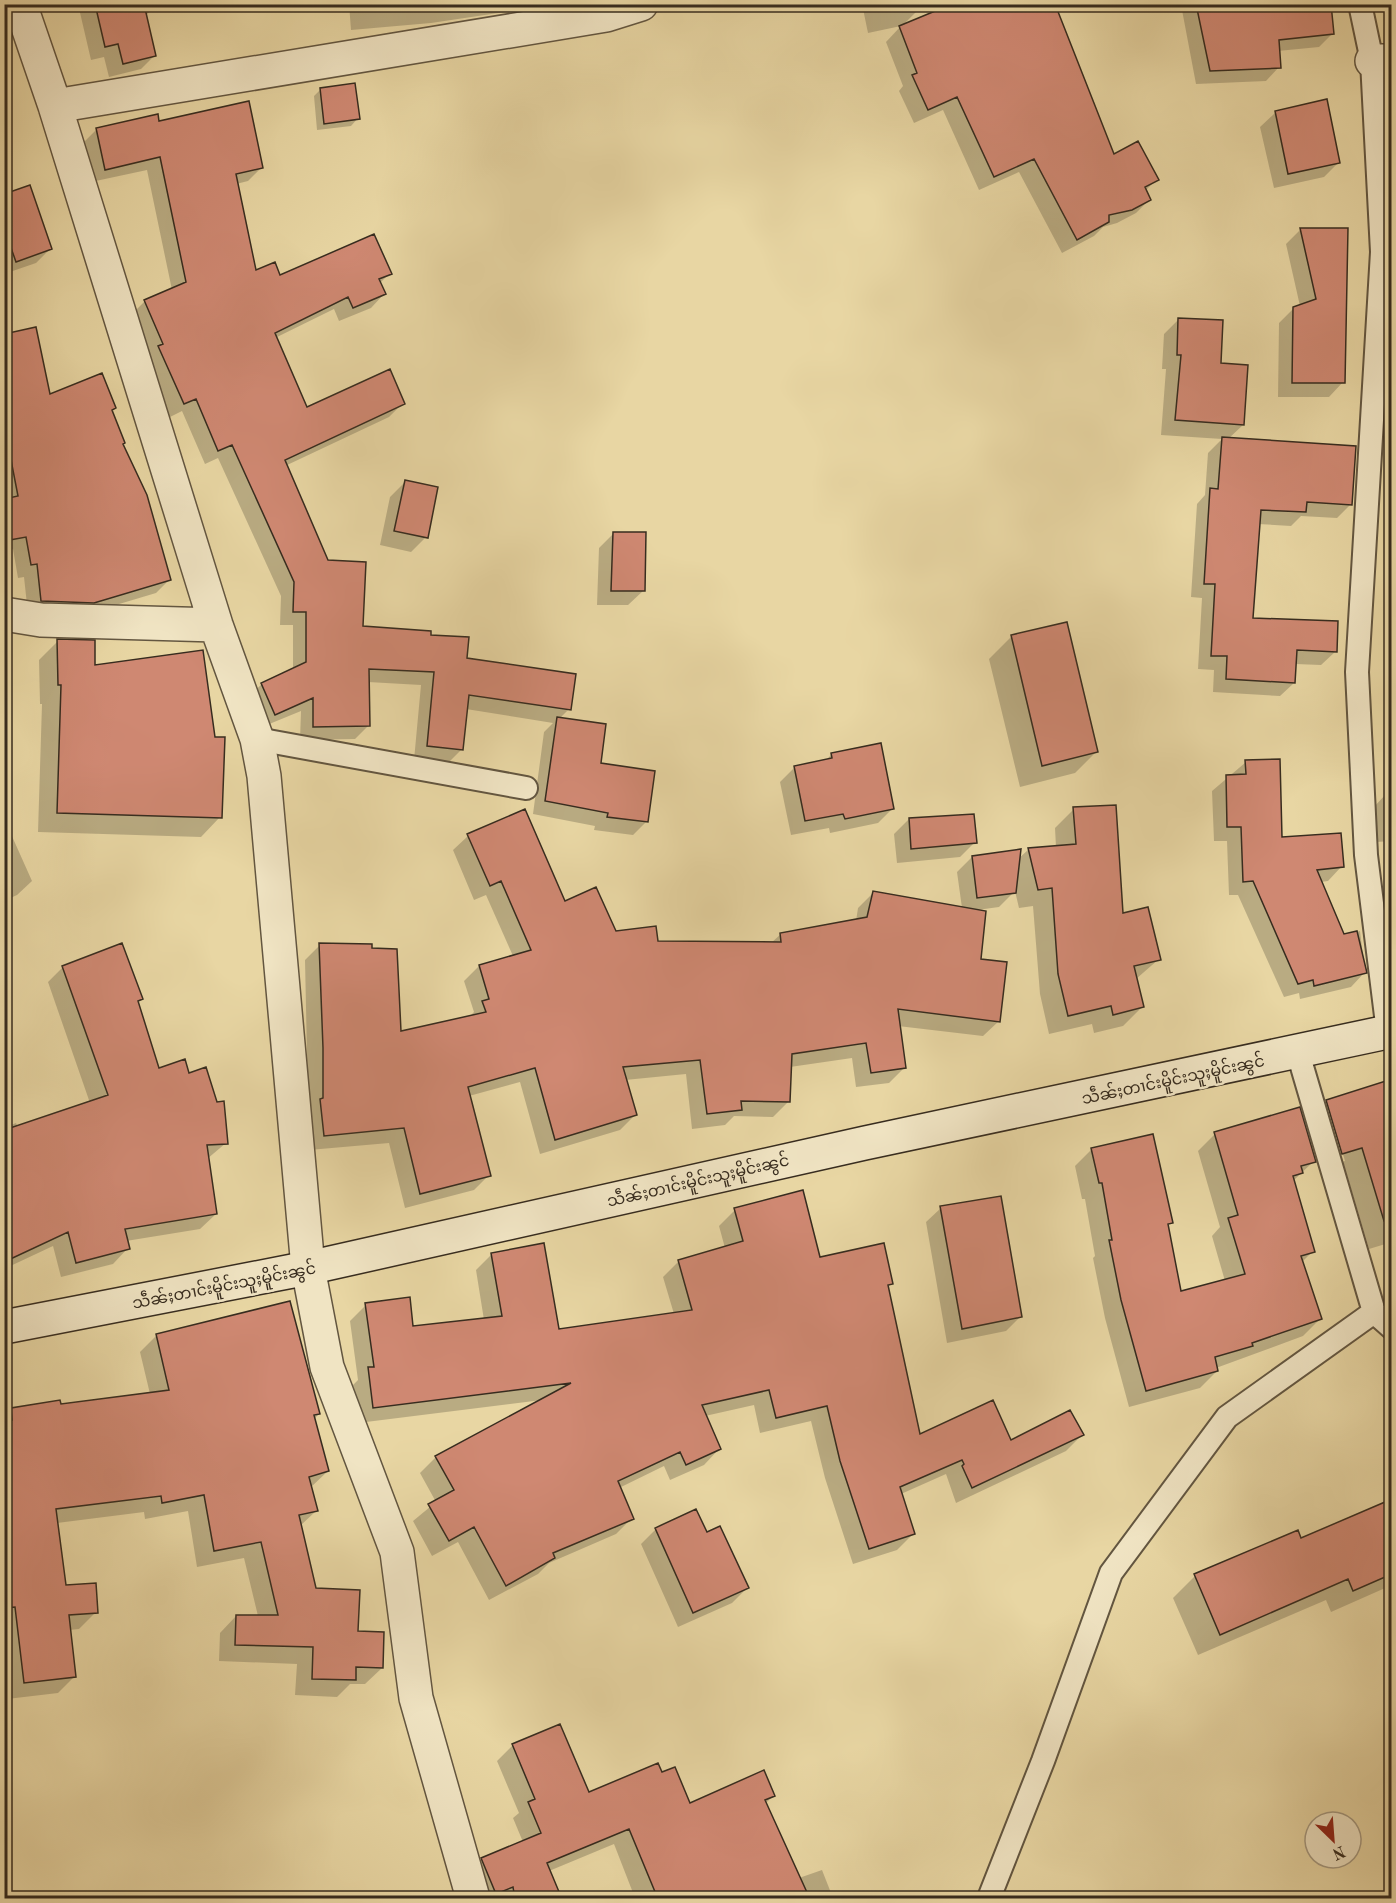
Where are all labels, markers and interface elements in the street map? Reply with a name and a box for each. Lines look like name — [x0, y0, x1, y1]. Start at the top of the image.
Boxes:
street label: သဵၼ်ႈတၢင်းမိူင်းသူႈမိူင်းၼွင် — [1080, 1049, 1267, 1113]
street label: သဵၼ်ႈတၢင်းမိူင်းသူႈမိူင်းၼွင် — [605, 1148, 792, 1216]
street label: သဵၼ်ႈတၢင်းမိူင်းသူႈမိူင်းၼွင် — [130, 1256, 318, 1318]
north arrow — [1303, 1810, 1363, 1870]
text: N — [1329, 1842, 1347, 1862]

